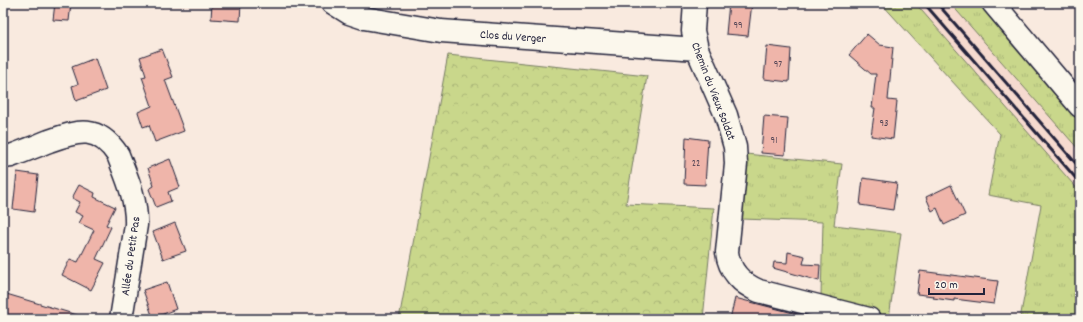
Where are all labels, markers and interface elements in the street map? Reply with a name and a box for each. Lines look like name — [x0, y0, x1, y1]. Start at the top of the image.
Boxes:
house number: 99 — [733, 19, 743, 33]
street label: Clos du Verger — [479, 27, 547, 48]
street label: Chemin du Vieux Soldat — [686, 40, 739, 144]
house number: 97 — [774, 58, 782, 72]
house number: 93 — [879, 117, 889, 131]
house number: 91 — [771, 134, 777, 148]
house number: 22 — [692, 157, 700, 171]
street label: Allée du Petit Pas — [118, 216, 145, 297]
scale bar — [929, 270, 984, 296]
text: 20 m — [935, 277, 958, 294]

